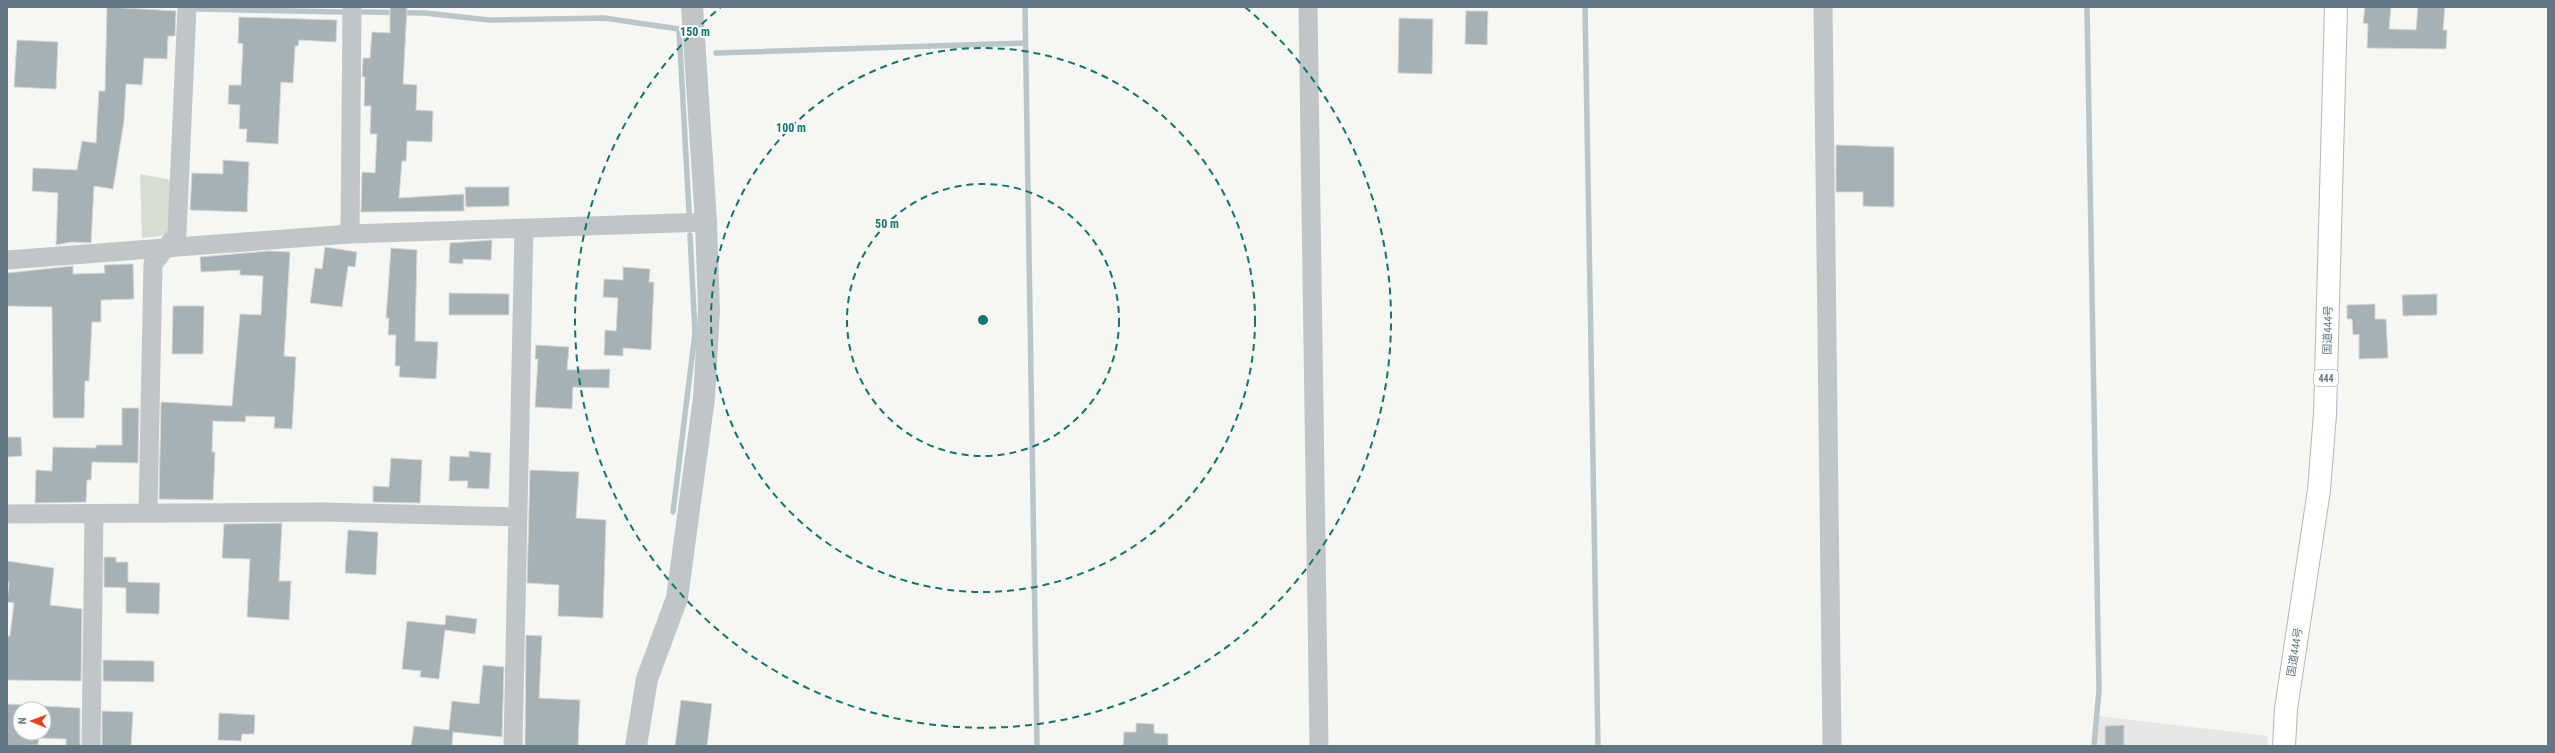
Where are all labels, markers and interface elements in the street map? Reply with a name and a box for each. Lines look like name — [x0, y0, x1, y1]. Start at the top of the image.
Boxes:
text: 150 m — [680, 25, 710, 39]
text: 100 m — [776, 121, 806, 135]
text: 50 m — [875, 217, 899, 231]
street label: 国道444号 — [2321, 305, 2335, 355]
centre of rings — [976, 313, 990, 327]
road number: 444 — [2314, 370, 2338, 386]
street label: 国道444号 — [2285, 627, 2305, 677]
north arrow — [12, 701, 52, 741]
text: N — [16, 717, 29, 724]

